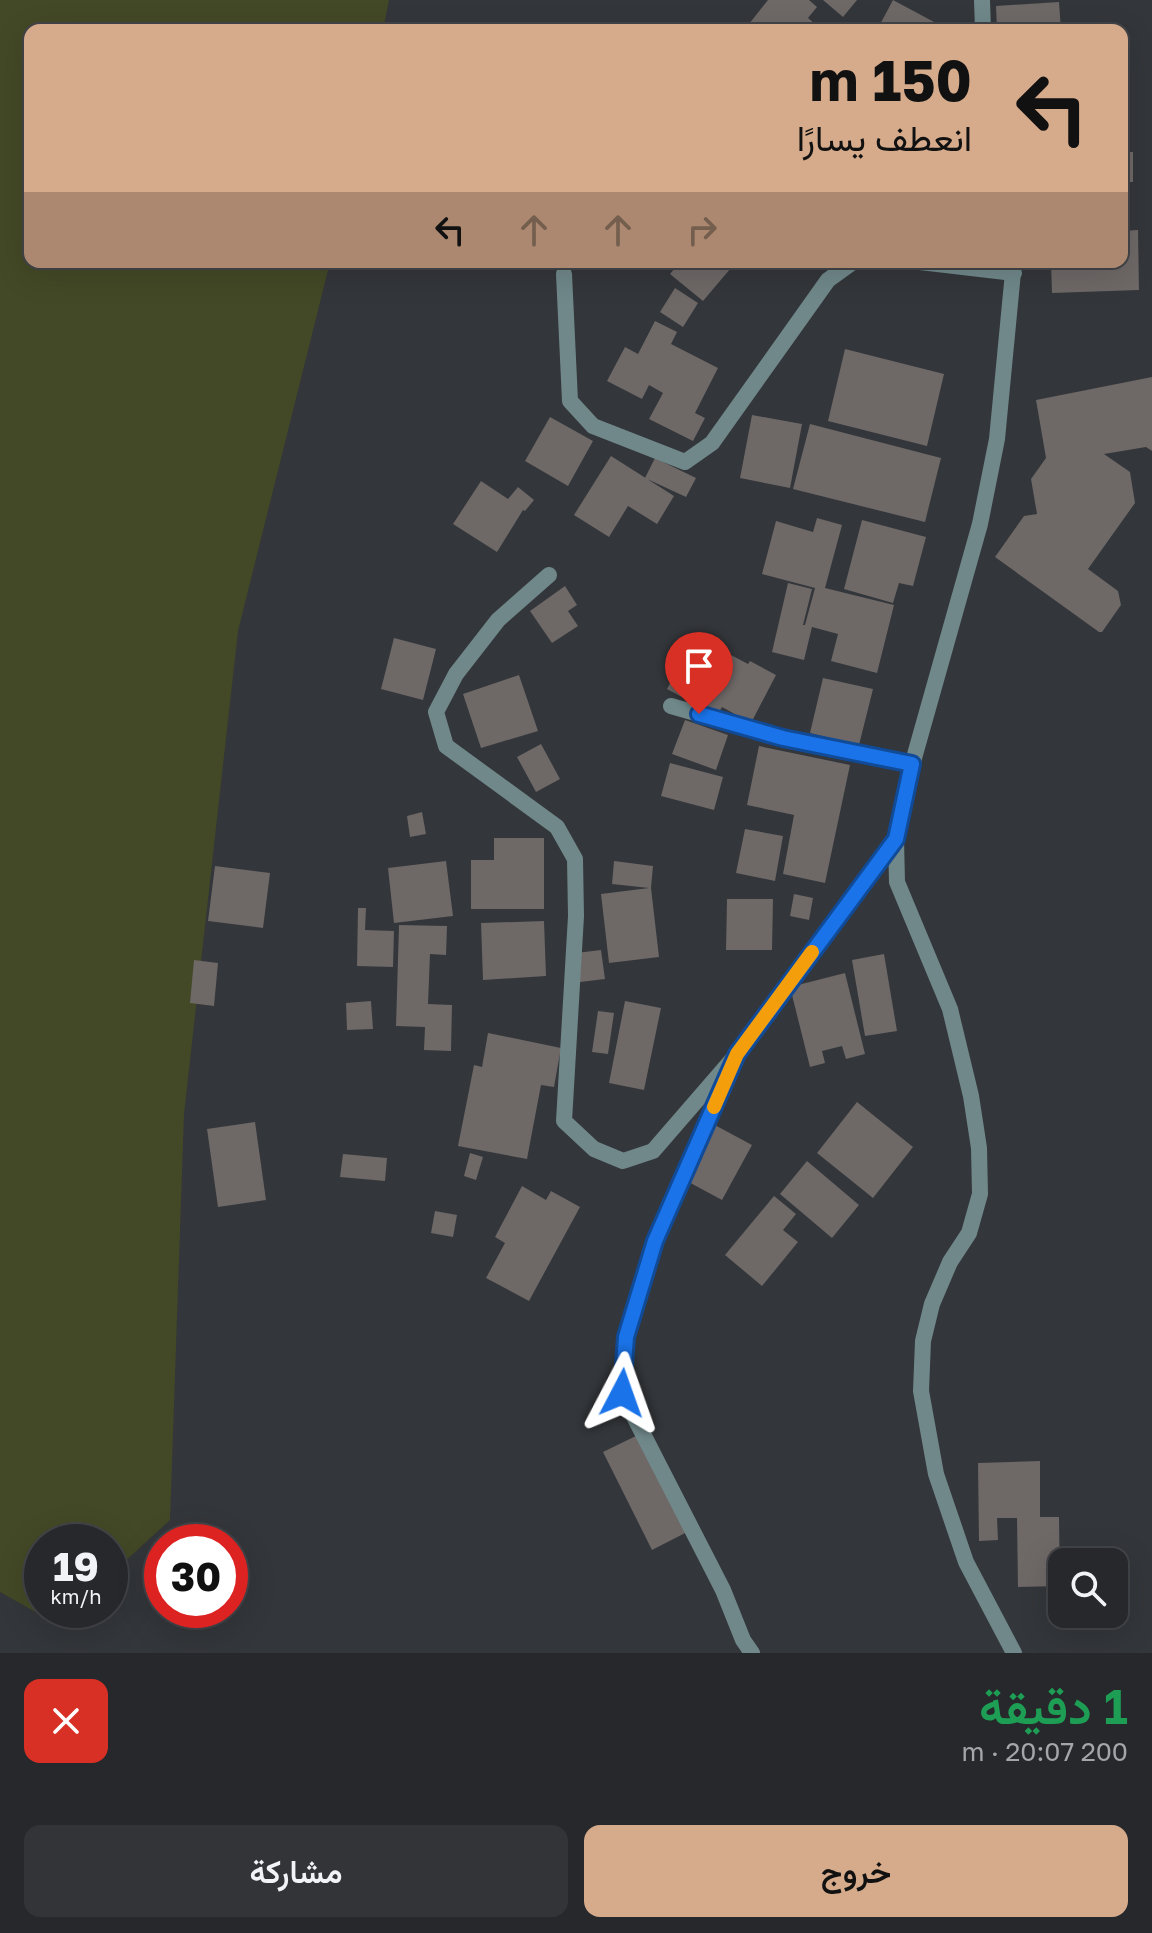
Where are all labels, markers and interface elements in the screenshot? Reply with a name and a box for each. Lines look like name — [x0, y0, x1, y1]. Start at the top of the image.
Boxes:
text: 150 m — [810, 46, 972, 113]
icon: left — [1000, 56, 1104, 160]
text: انعطف يسارًا — [797, 116, 972, 159]
icon: left — [428, 208, 472, 252]
icon: ahead — [512, 208, 556, 252]
icon: ahead — [596, 208, 640, 252]
icon: right — [680, 208, 724, 252]
pin — [665, 632, 733, 714]
icon: arrive — [677, 644, 721, 688]
position arrow — [580, 1351, 664, 1435]
speed limit sign: 30 — [144, 1524, 248, 1628]
text: 19 — [53, 1542, 99, 1590]
map controls — [1048, 1548, 1128, 1628]
button: search — [1048, 1548, 1128, 1628]
text: km/h — [51, 1584, 101, 1608]
text: 1 دقيقة — [979, 1677, 1128, 1735]
button: close — [24, 1679, 108, 1763]
text: 200 m · 20:07 — [961, 1736, 1128, 1767]
button: مشاركة — [24, 1825, 568, 1917]
button: خروج — [584, 1825, 1128, 1917]

